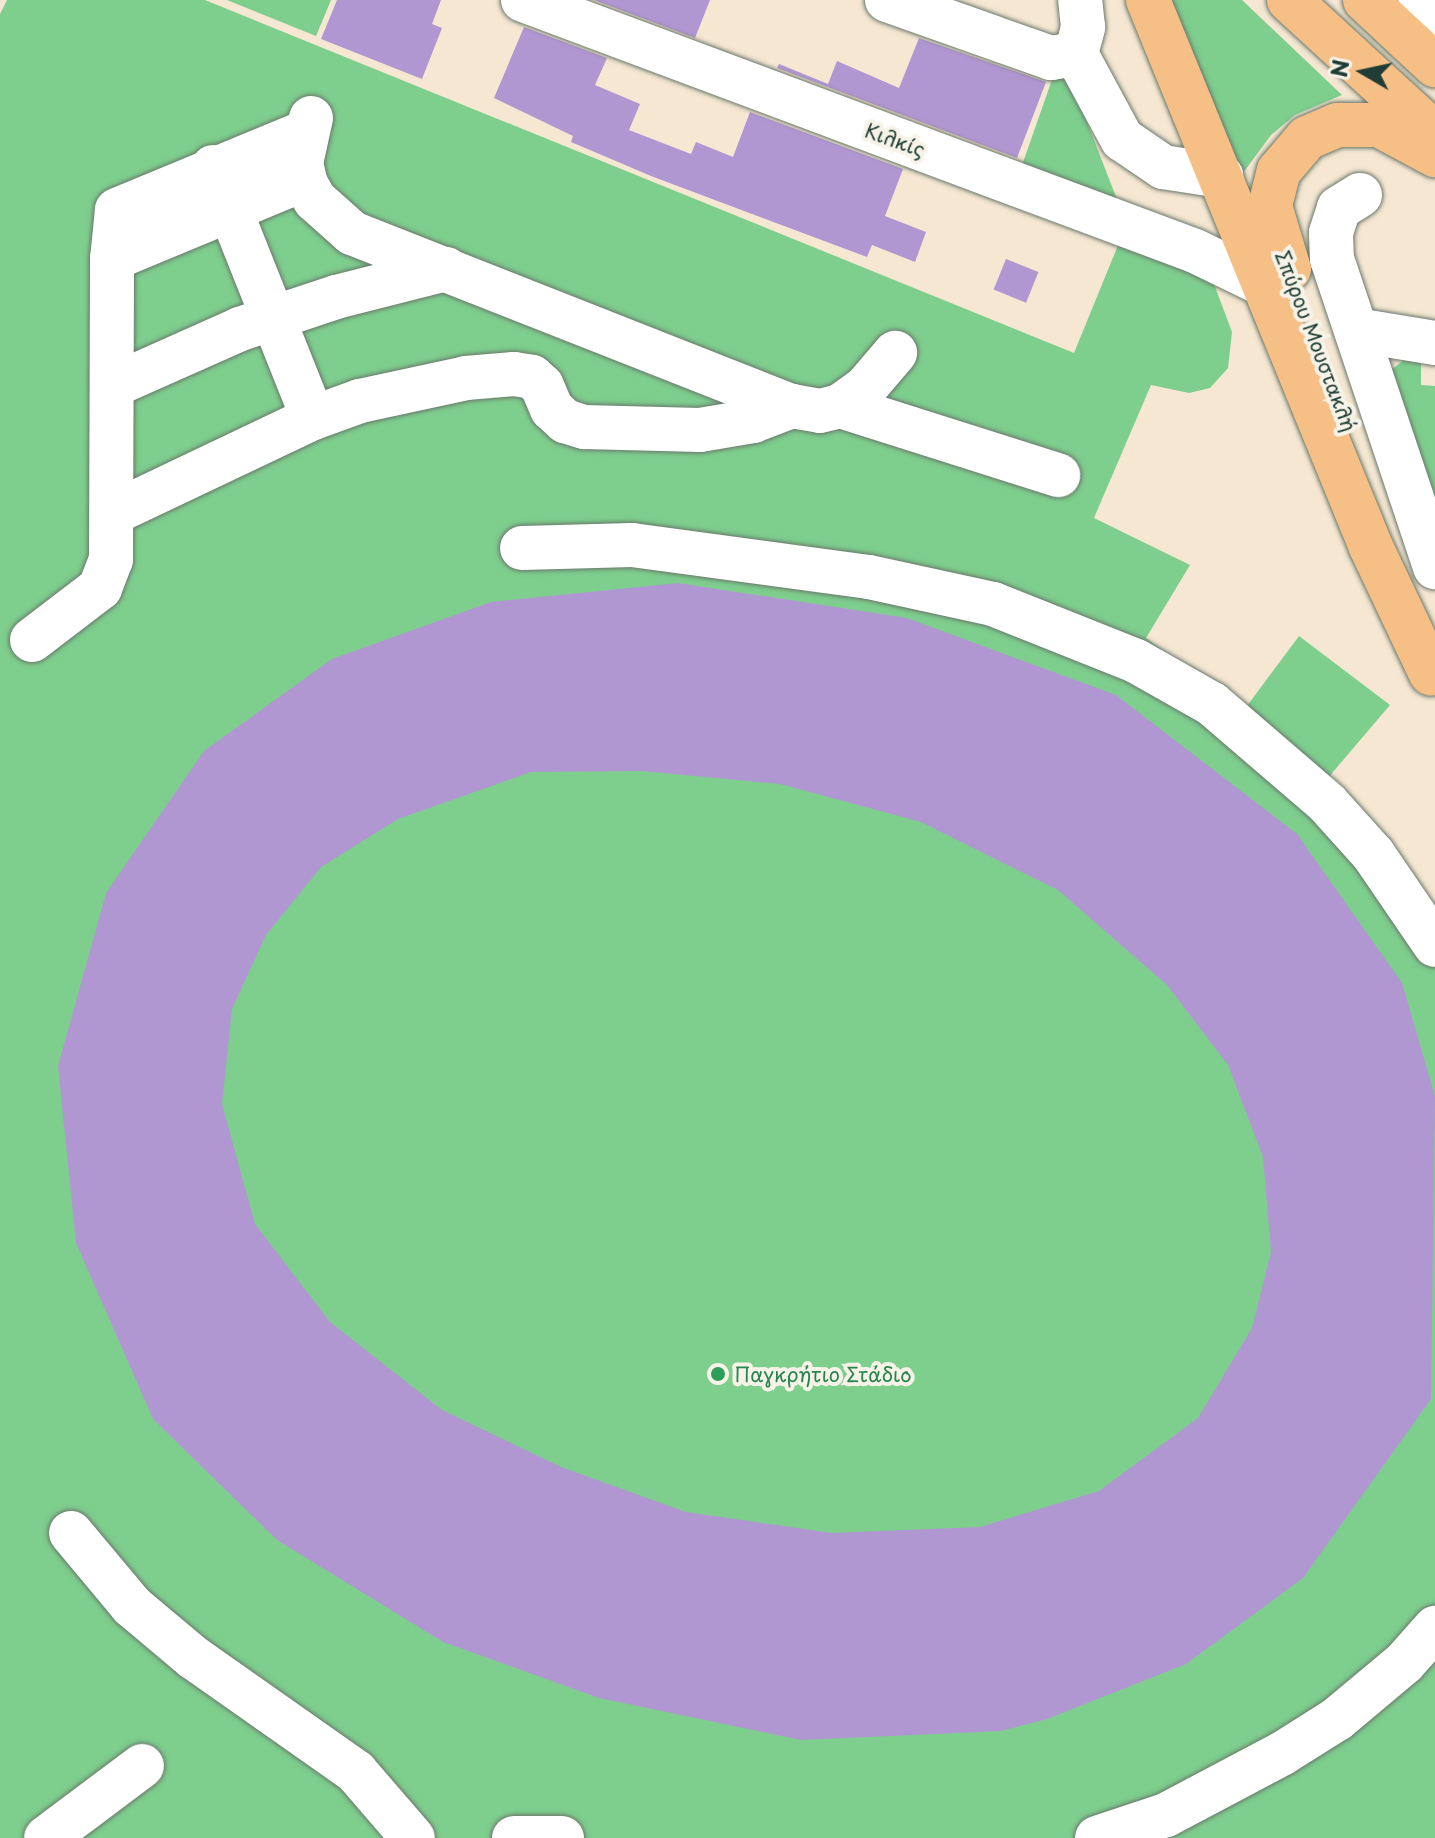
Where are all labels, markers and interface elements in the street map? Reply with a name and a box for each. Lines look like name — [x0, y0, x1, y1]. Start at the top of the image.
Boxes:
north arrow — [1323, 32, 1403, 112]
text: N — [1321, 57, 1356, 79]
street label: Κιλκίς — [862, 118, 928, 162]
street label: Σπύρου Μουστακλή — [1271, 247, 1361, 435]
place label: Παγκρήτιο Στάδιο — [734, 1362, 912, 1386]
marker: Παγκρήτιο Στάδιο — [709, 1365, 727, 1383]

